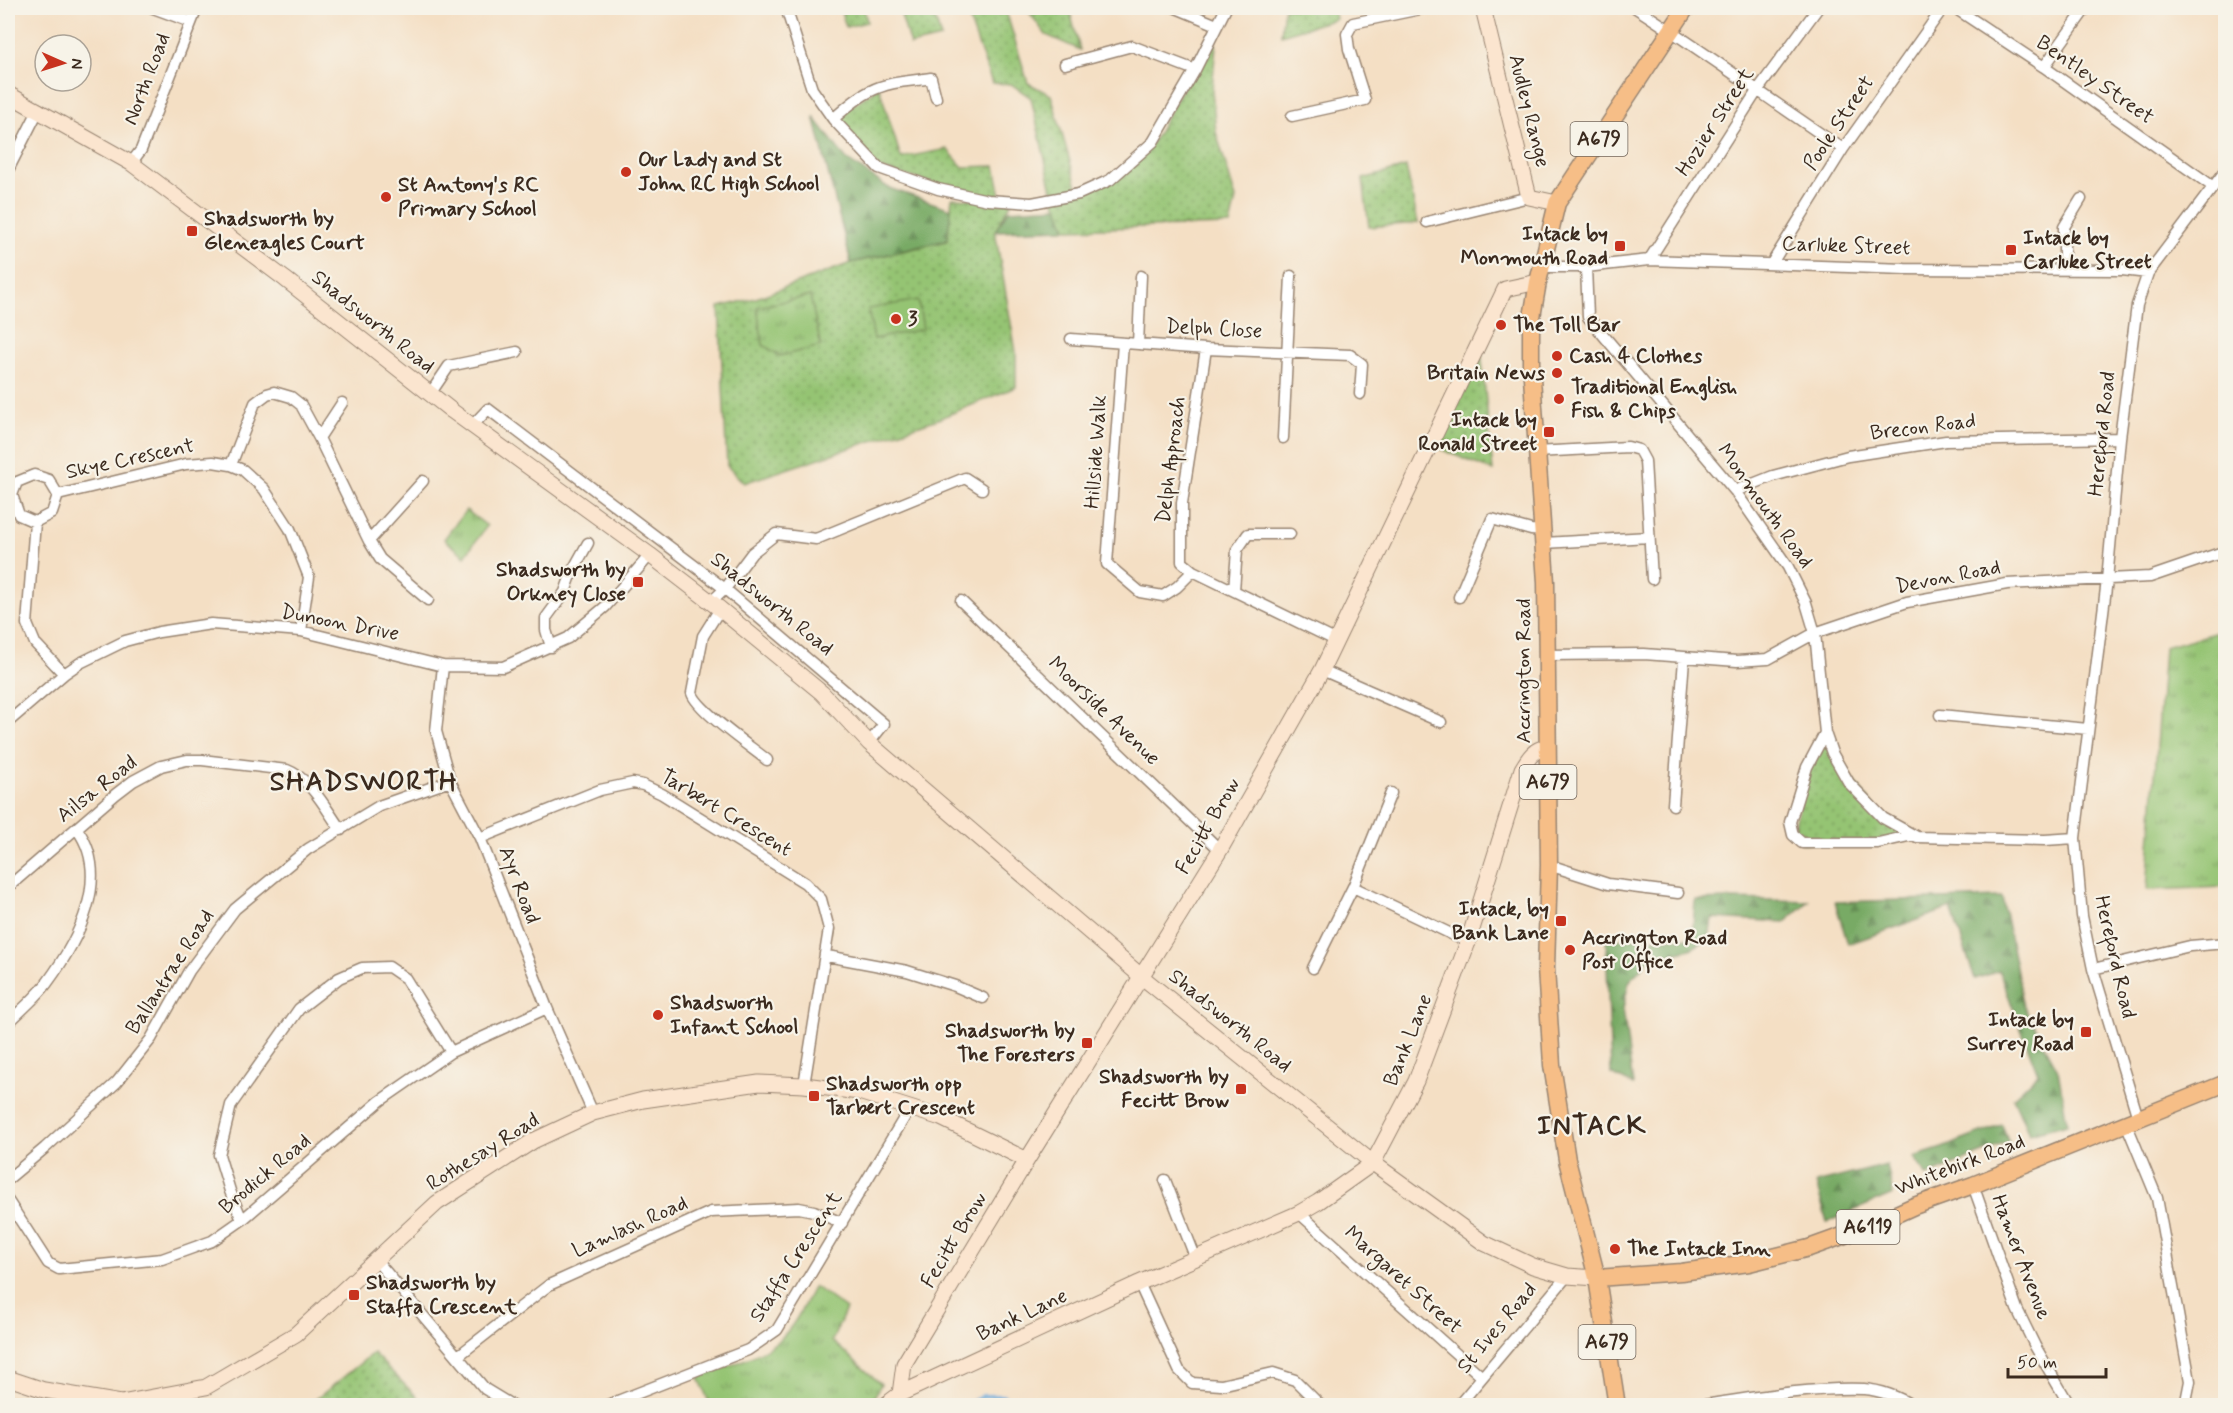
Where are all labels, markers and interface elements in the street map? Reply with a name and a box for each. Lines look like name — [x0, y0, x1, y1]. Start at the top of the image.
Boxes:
street label: North Road — [117, 29, 177, 129]
street label: Bentley Street — [2030, 29, 2160, 131]
north arrow — [33, 33, 93, 93]
street label: Audley Range — [1500, 52, 1557, 171]
text: N — [66, 58, 87, 70]
street label: Hozier Street — [1669, 62, 1761, 182]
street label: Poole Street — [1797, 70, 1881, 176]
road number: A679 — [1570, 122, 1628, 156]
place label: Our Lady and St John RC High School — [638, 146, 820, 198]
marker: Our Lady and St John RC High School — [619, 165, 633, 179]
place label: St Antony's RC Primary School — [398, 171, 539, 223]
marker: St Antony's RC Primary School — [379, 190, 393, 204]
place label: Shadsworth by Gleneagles Court — [204, 205, 365, 257]
place label: Intack by Monmouth Road — [1461, 220, 1608, 272]
marker: Shadsworth by Gleneagles Court — [185, 224, 199, 238]
place label: Intack by Carluke Street — [2023, 224, 2152, 276]
street label: Carluke Street — [1781, 230, 1911, 262]
marker: Intack by Monmouth Road — [1613, 239, 1627, 253]
marker: Intack by Carluke Street — [2004, 243, 2018, 257]
street label: Shadsworth Road — [305, 264, 441, 380]
place label: 3 — [908, 305, 918, 333]
place label: The Toll Bar — [1513, 311, 1621, 339]
marker: 3 — [889, 312, 903, 326]
street label: Delph Close — [1165, 312, 1263, 346]
marker: The Toll Bar — [1494, 318, 1508, 332]
place label: Cash 4 Clothes — [1569, 342, 1703, 370]
marker: Cash 4 Clothes — [1550, 349, 1564, 363]
place label: Britain News — [1427, 359, 1546, 387]
marker: Britain News — [1550, 366, 1564, 380]
street label: Hereford Road — [2082, 370, 2124, 498]
place label: Traditional English Fish & Chips — [1571, 373, 1738, 425]
marker: Traditional English Fish & Chips — [1552, 392, 1566, 406]
street label: Hillside Walk — [1078, 394, 1114, 510]
street label: Delph Approach — [1149, 395, 1194, 525]
place label: Intack by Ronald Street — [1418, 406, 1537, 458]
street label: Brecon Road — [1869, 407, 1977, 447]
marker: Intack by Ronald Street — [1542, 425, 1556, 439]
street label: Skye Crescent — [63, 432, 197, 486]
street label: Monmouth Road — [1710, 438, 1820, 574]
street label: Shadsworth Road — [704, 546, 840, 662]
street label: Devon Road — [1893, 553, 2003, 601]
place label: Shadsworth by Orkney Close — [496, 556, 626, 608]
marker: Shadsworth by Orkney Close — [631, 575, 645, 589]
street label: Dunoon Drive — [278, 598, 402, 648]
street label: Accrington Road — [1510, 598, 1539, 744]
street label: Moorside Avenue — [1042, 650, 1166, 772]
street label: Ailsa Road — [51, 749, 143, 829]
street label: Tarbert Crescent — [655, 763, 797, 863]
district label: SHADSWORTH — [270, 765, 458, 800]
road number: A679 — [1520, 765, 1576, 799]
street label: Fecitt Brow — [1169, 772, 1247, 880]
street label: Ayr Road — [491, 842, 547, 928]
street label: Hereford Road — [2085, 893, 2143, 1022]
place label: Intack, by Bank Lane — [1452, 895, 1549, 947]
street label: Ballantrae Road — [119, 904, 221, 1040]
marker: Intack, by Bank Lane — [1554, 914, 1568, 928]
place label: Accrington Road Post Office — [1582, 924, 1727, 976]
marker: Accrington Road Post Office — [1563, 943, 1577, 957]
street label: Shadsworth Road — [1162, 963, 1298, 1079]
place label: Shadsworth Infant School — [670, 989, 798, 1041]
street label: Bank Lane — [1377, 990, 1439, 1090]
place label: Intack by Surrey Road — [1967, 1006, 2074, 1058]
marker: Shadsworth Infant School — [651, 1008, 665, 1022]
place label: Shadsworth by The Foresters — [945, 1017, 1076, 1069]
marker: Intack by Surrey Road — [2079, 1025, 2093, 1039]
marker: Shadsworth by The Foresters — [1080, 1036, 1094, 1050]
place label: Shadsworth by Fecitt Brow — [1099, 1063, 1229, 1115]
place label: Shadsworth opp Tarbert Crescent — [826, 1070, 975, 1122]
marker: Shadsworth by Fecitt Brow — [1234, 1082, 1248, 1096]
marker: Shadsworth opp Tarbert Crescent — [807, 1089, 821, 1103]
street label: Rothesay Road — [421, 1106, 545, 1198]
district label: INTACK — [1537, 1109, 1647, 1144]
street label: Brodick Road — [213, 1127, 317, 1221]
street label: Whitebirk Road — [1891, 1127, 2029, 1203]
street label: Staffa Crescent — [743, 1186, 849, 1328]
street label: Fecitt Brow — [914, 1187, 994, 1293]
street label: Lamlash Road — [568, 1189, 692, 1265]
street label: Hamer Avenue — [1984, 1190, 2058, 1324]
road number: A6119 — [1836, 1210, 1900, 1244]
street label: Margaret Street — [1337, 1219, 1468, 1341]
place label: The Intack Inn — [1627, 1235, 1771, 1263]
marker: The Intack Inn — [1608, 1242, 1622, 1256]
place label: Shadsworth by Staffa Crescent — [366, 1269, 518, 1321]
street label: St Ives Road — [1451, 1276, 1543, 1380]
street label: Bank Lane — [972, 1282, 1072, 1348]
marker: Shadsworth by Staffa Crescent — [347, 1288, 361, 1302]
road number: A679 — [1578, 1325, 1636, 1359]
scale bar — [2008, 1341, 2106, 1379]
text: 50 m — [2017, 1351, 2057, 1375]

